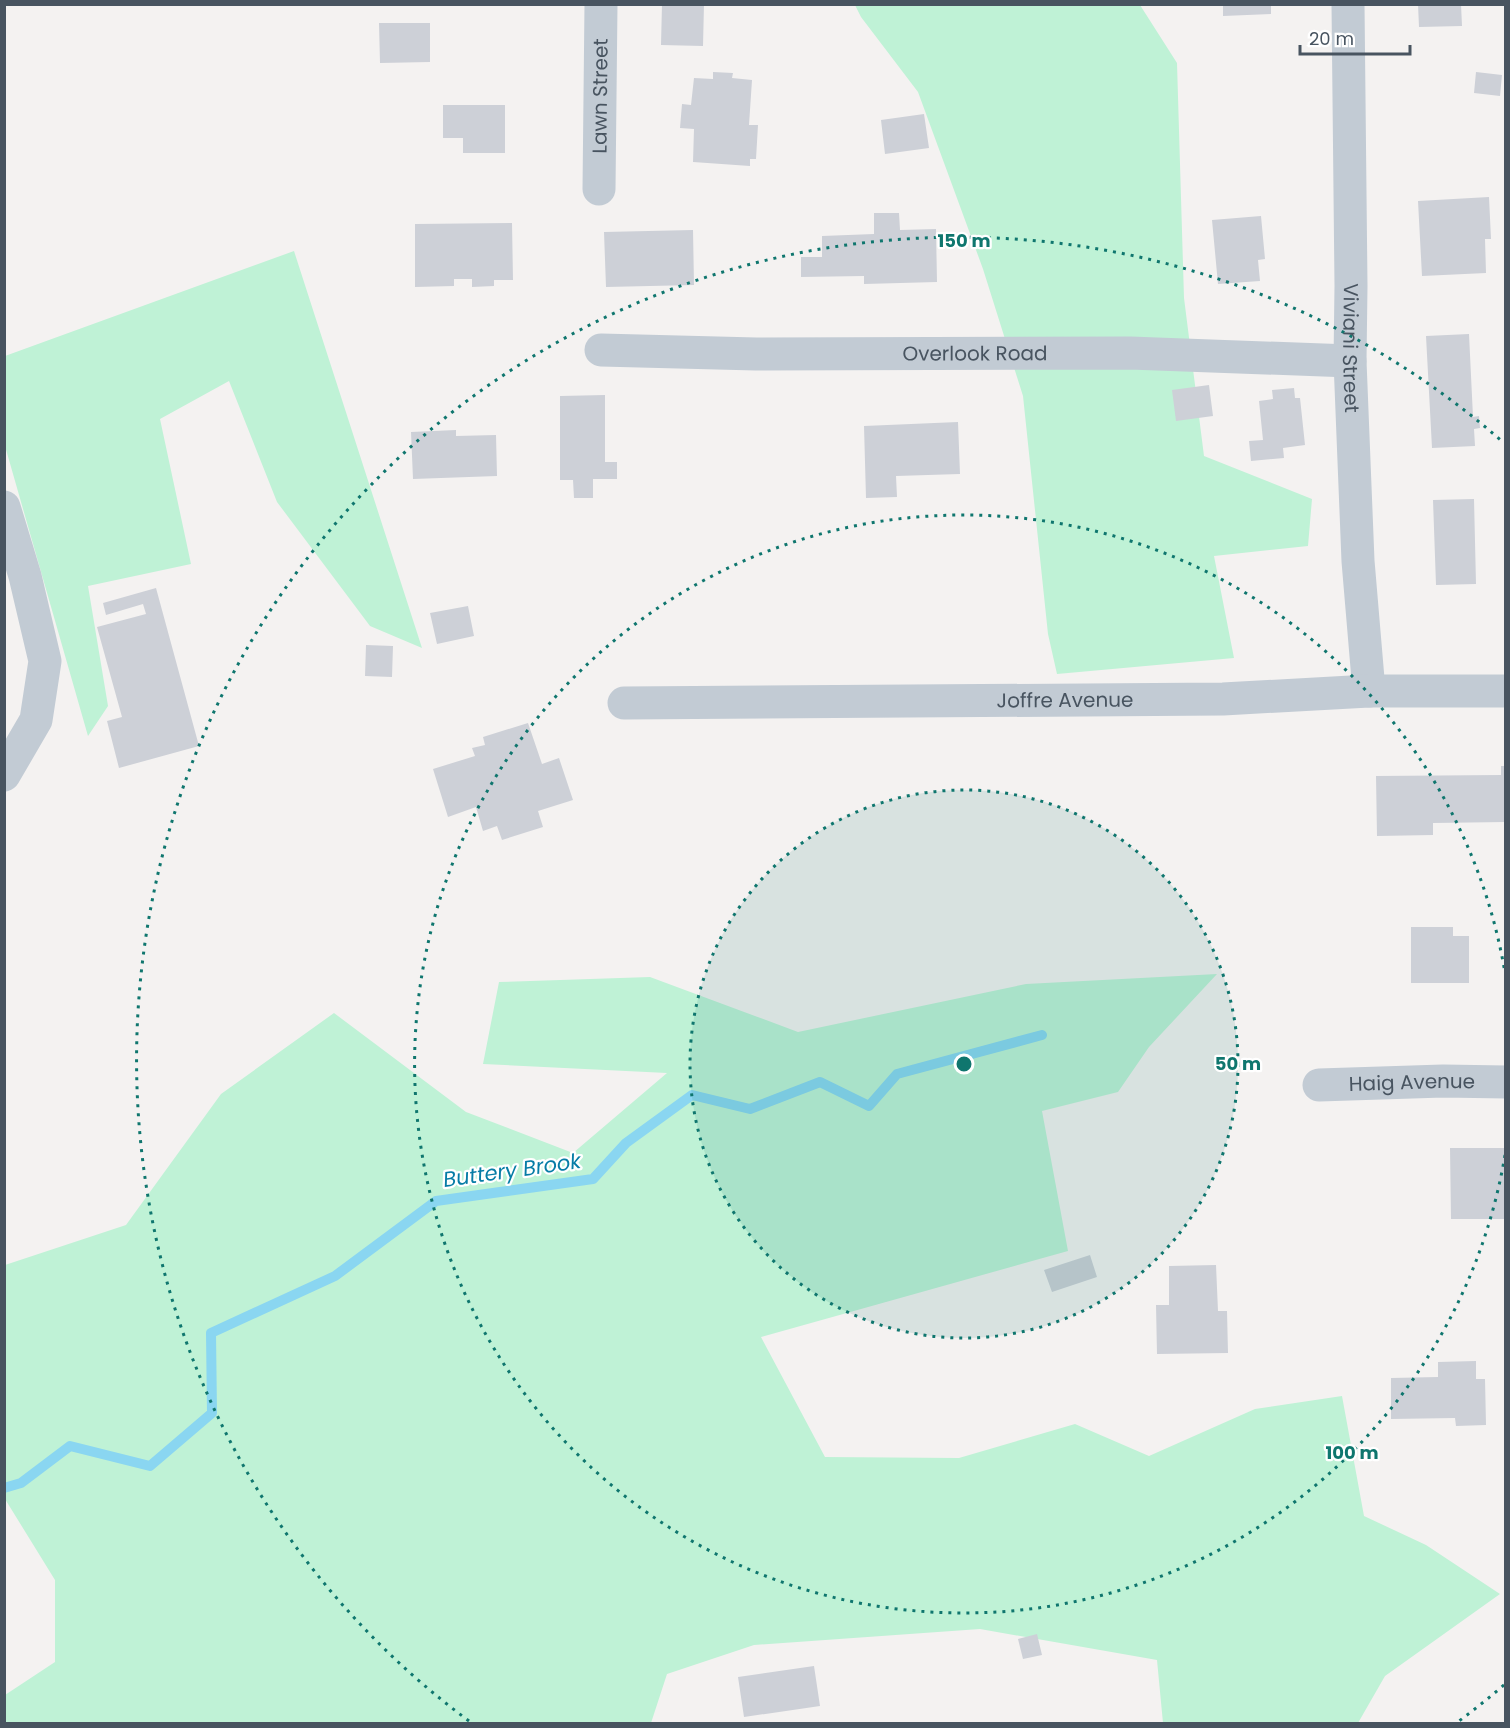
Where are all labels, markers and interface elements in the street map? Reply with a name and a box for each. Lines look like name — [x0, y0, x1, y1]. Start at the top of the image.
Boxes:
scale bar — [1300, 18, 1410, 56]
text: 20 m — [1309, 26, 1354, 51]
street label: Lawn Street — [585, 38, 615, 154]
text: 150 m — [937, 228, 991, 253]
street label: Viviani Street — [1336, 283, 1366, 413]
street label: Overlook Road — [902, 339, 1048, 368]
street label: Joffre Avenue — [996, 686, 1134, 715]
text: 50 m — [1215, 1051, 1261, 1076]
centre of rings — [954, 1054, 974, 1074]
street label: Haig Avenue — [1348, 1067, 1475, 1098]
water label: Buttery Brook — [441, 1146, 584, 1194]
text: 100 m — [1325, 1440, 1379, 1465]

